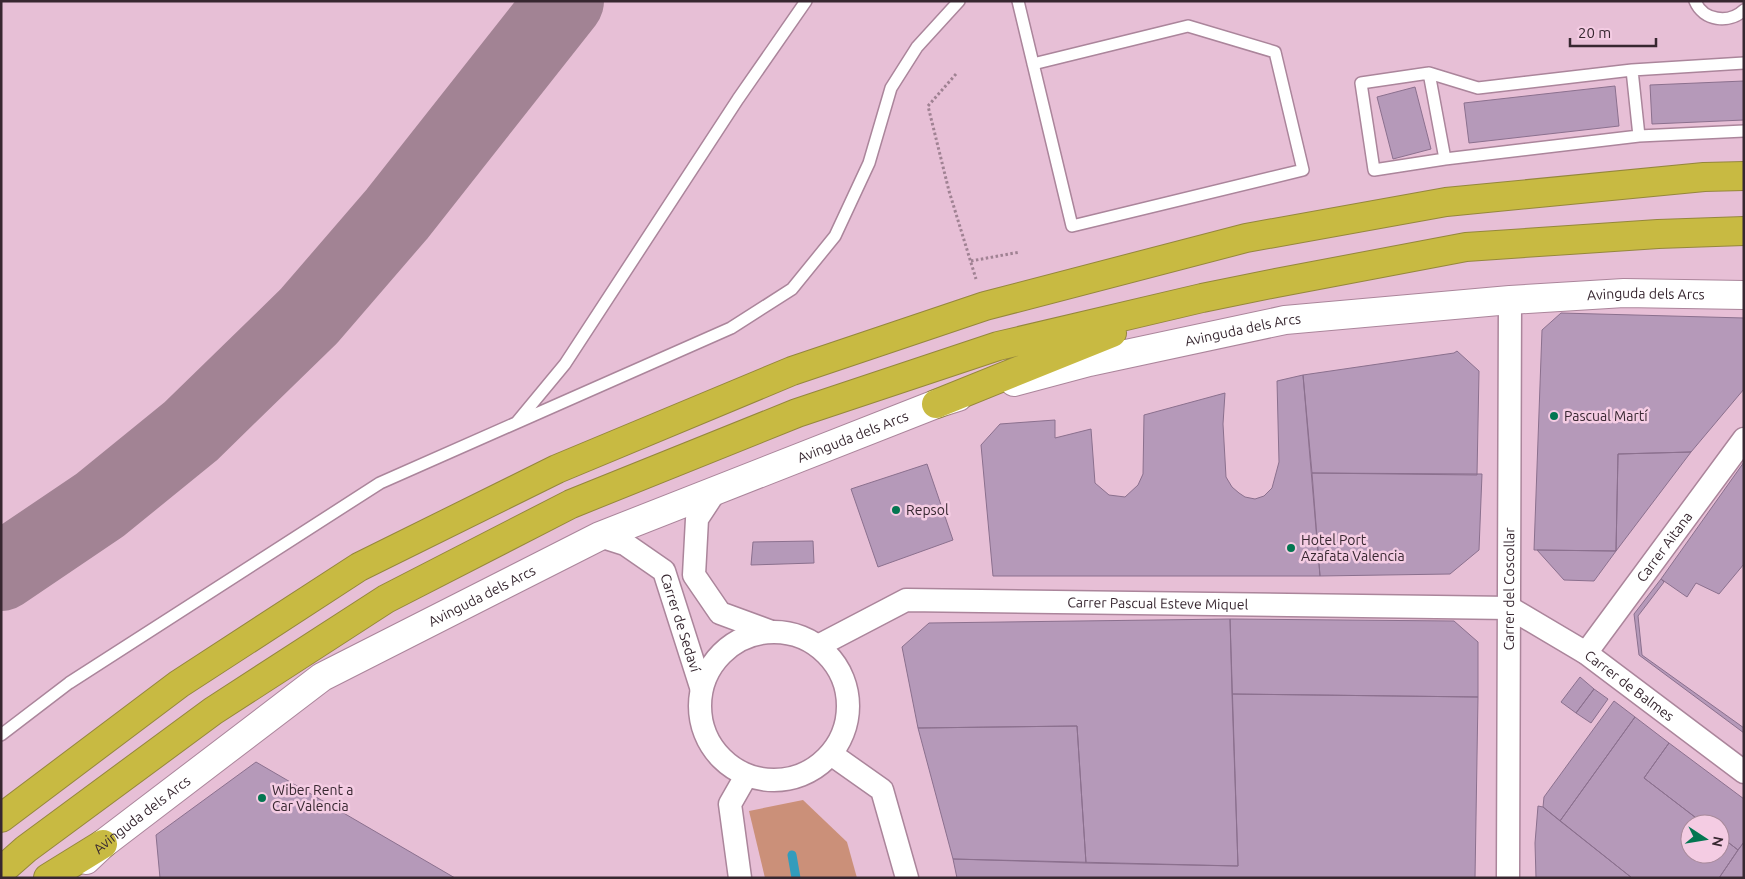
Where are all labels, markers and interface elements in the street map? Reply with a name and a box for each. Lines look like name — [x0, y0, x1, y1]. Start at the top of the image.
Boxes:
scale bar — [1570, 15, 1656, 47]
text: 20 m — [1578, 24, 1611, 41]
street label: Avinguda dels Arcs — [1587, 285, 1705, 303]
street label: Avinguda dels Arcs — [1184, 311, 1301, 349]
street label: Avinguda dels Arcs — [795, 408, 910, 466]
place label: Pascual Martí — [1564, 408, 1648, 424]
marker: Pascual Martí — [1548, 410, 1560, 422]
place label: Repsol — [906, 502, 949, 518]
marker: Repsol — [890, 504, 902, 516]
street label: Carrer Aitana — [1633, 509, 1696, 585]
street label: Carrer del Coscollar — [1501, 527, 1517, 650]
place label: Hotel Port Azafata Valencia — [1301, 532, 1405, 564]
marker: Hotel Port Azafata Valencia — [1285, 542, 1297, 554]
street label: Avinguda dels Arcs — [426, 562, 538, 630]
street label: Carrer de Sedaví — [657, 571, 704, 675]
street label: Carrer Pascual Esteve Miquel — [1067, 594, 1249, 613]
street label: Carrer de Balmes — [1582, 647, 1677, 724]
street label: Avinguda dels Arcs — [90, 772, 193, 857]
place label: Wiber Rent a Car Valencia — [272, 782, 353, 814]
marker: Wiber Rent a Car Valencia — [256, 792, 268, 804]
north arrow — [1680, 814, 1730, 864]
text: N — [1709, 835, 1727, 848]

